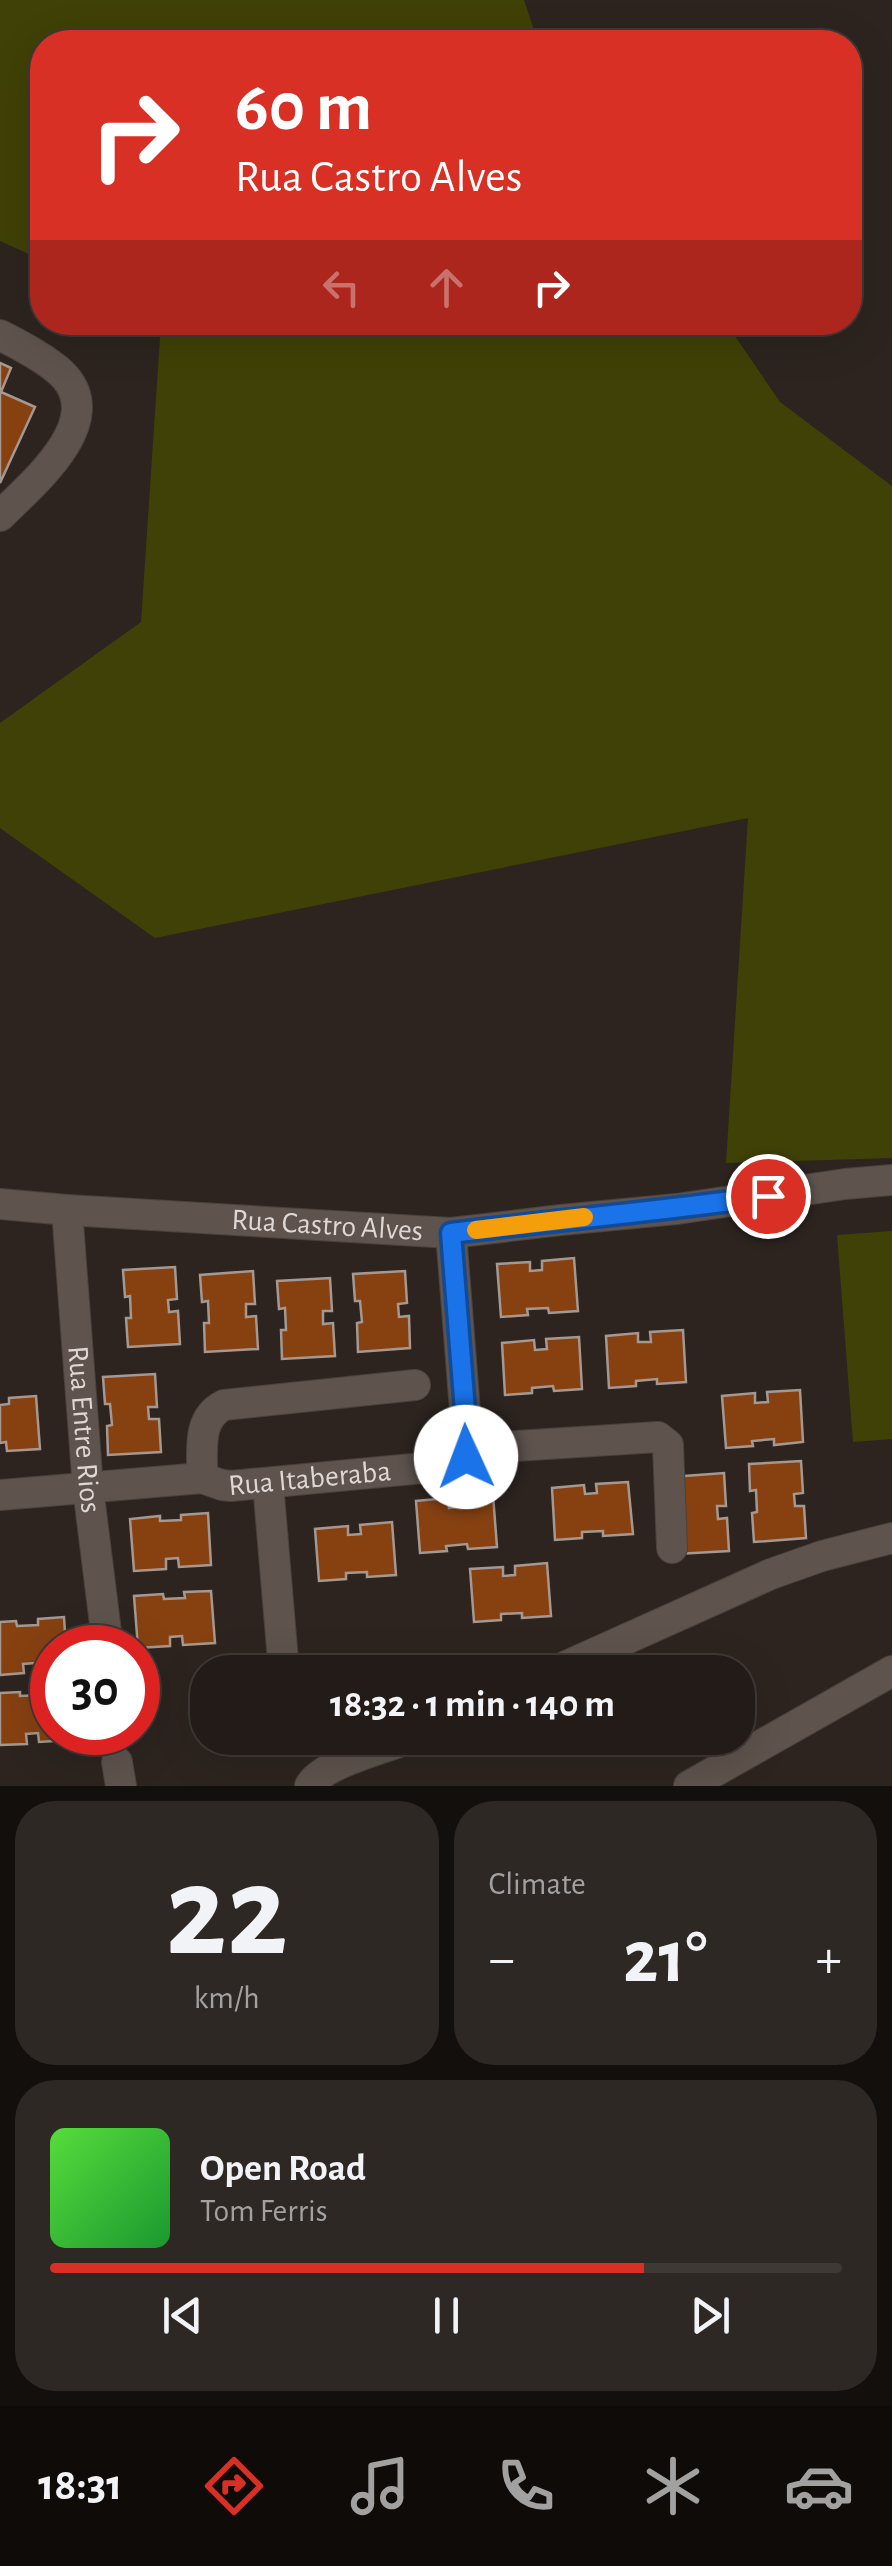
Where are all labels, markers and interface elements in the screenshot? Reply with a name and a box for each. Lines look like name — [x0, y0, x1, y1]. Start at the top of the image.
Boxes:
icon: right — [70, 70, 200, 200]
text: 60 m — [235, 73, 372, 143]
text: Rua Castro Alves — [235, 155, 522, 200]
icon: left — [314, 260, 369, 315]
icon: ahead — [419, 260, 474, 315]
icon: right — [524, 260, 579, 315]
pin — [726, 1154, 811, 1239]
icon: arrive — [741, 1169, 796, 1224]
street label: Rua Castro Alves — [231, 1205, 424, 1246]
street label: Rua Entre Rios — [62, 1345, 106, 1515]
position arrow — [414, 1405, 518, 1509]
street label: Rua Itaberaba — [227, 1456, 392, 1501]
speed limit sign: 30 — [30, 1625, 160, 1755]
text: 18:32 · 1 min · 140 m — [330, 1686, 615, 1724]
text: 22 — [166, 1849, 288, 1979]
text: Climate — [489, 1868, 586, 1900]
text: 21° — [623, 1921, 707, 1996]
text: − — [489, 1932, 515, 1987]
text: + — [816, 1932, 842, 1987]
text: km/h — [194, 1982, 260, 2014]
text: Open Road — [200, 2150, 366, 2188]
text: Tom Ferris — [200, 2195, 328, 2227]
icon: previous — [155, 2288, 210, 2343]
icon: pause — [419, 2288, 474, 2343]
icon: next — [683, 2288, 738, 2343]
icon: directions — [199, 2451, 269, 2521]
icon: music — [345, 2451, 415, 2521]
icon: phone — [491, 2451, 561, 2521]
icon: climate — [638, 2451, 708, 2521]
icon: car — [784, 2451, 854, 2521]
text: 18:31 — [38, 2463, 122, 2508]

